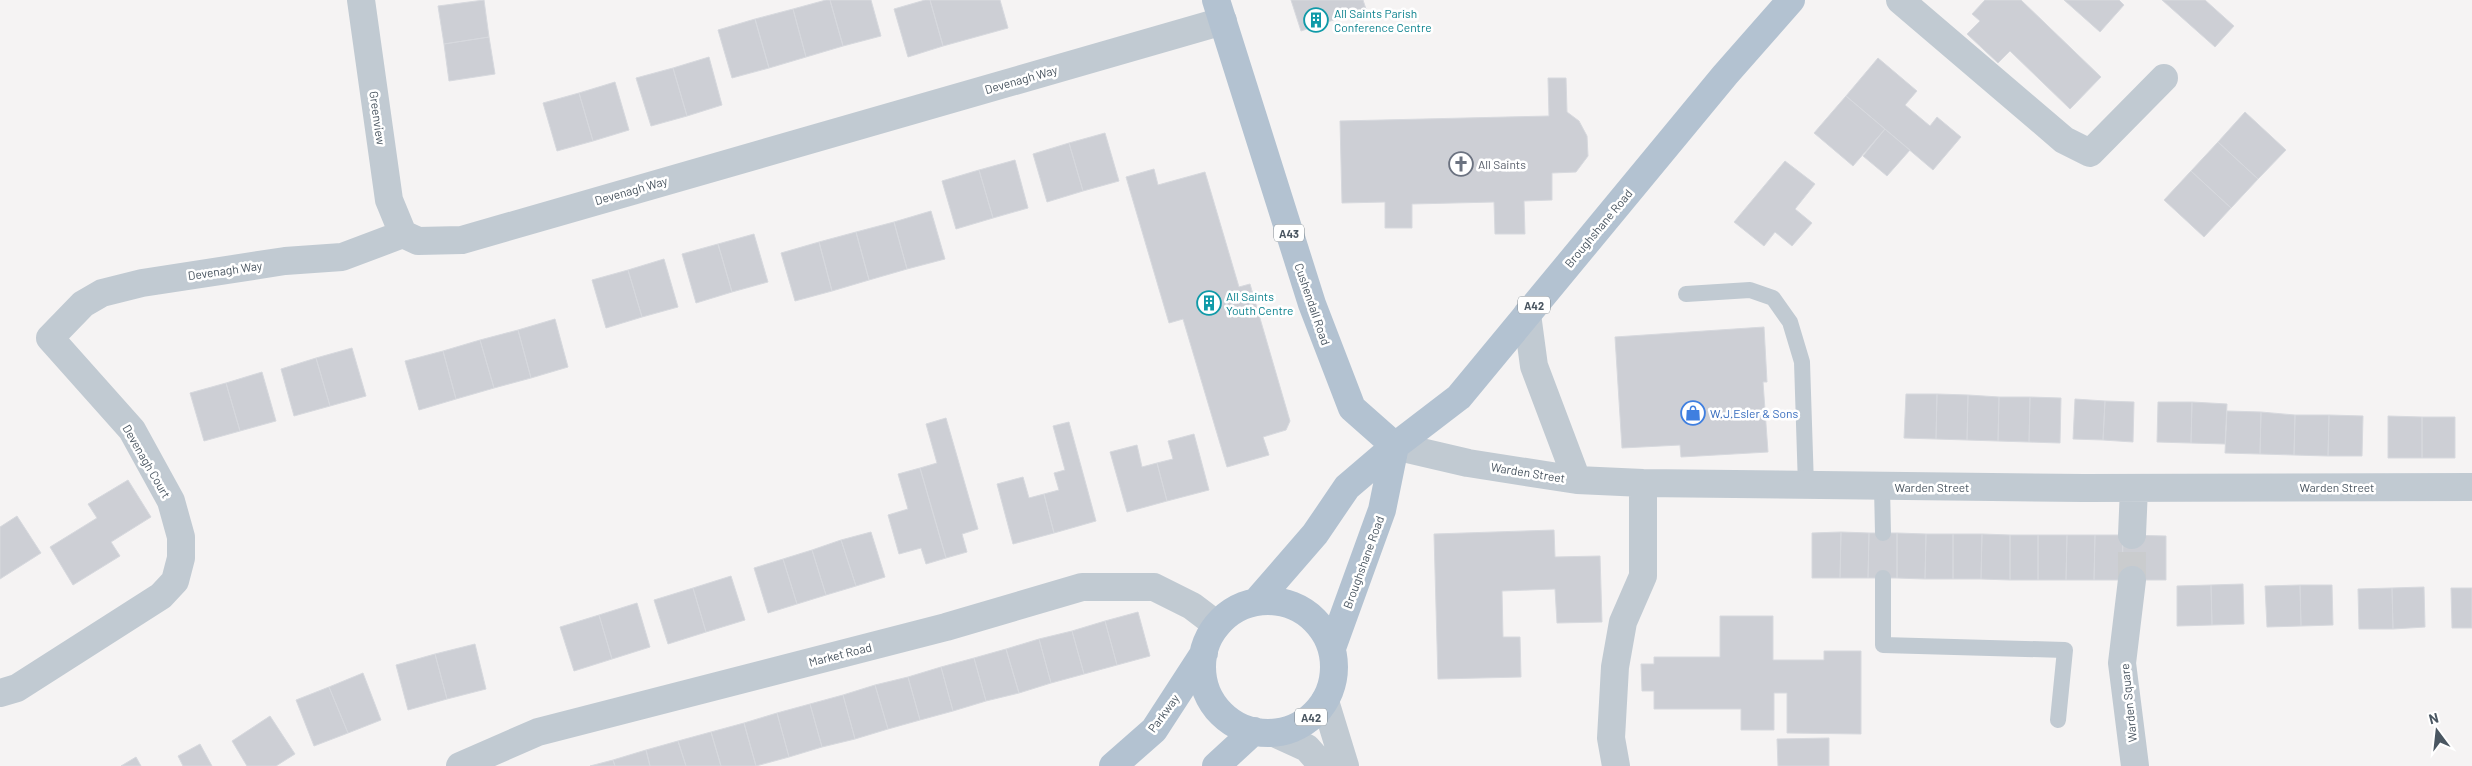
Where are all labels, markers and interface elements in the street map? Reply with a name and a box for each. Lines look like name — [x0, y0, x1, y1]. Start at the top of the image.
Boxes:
place label: All Saints Parish Conference Centre — [1334, 6, 1432, 34]
building icon: All Saints Parish Conference Centre — [1303, 7, 1329, 33]
street label: Devenagh Way — [983, 62, 1059, 96]
street label: Greenview — [367, 90, 389, 146]
church icon: All Saints — [1448, 151, 1474, 177]
place label: All Saints — [1478, 157, 1526, 171]
street label: Devenagh Way — [593, 173, 669, 207]
street label: Broughshane Road — [1561, 186, 1635, 270]
road number: A43 — [1274, 224, 1304, 242]
street label: Devenagh Way — [187, 258, 264, 282]
street label: Cushendall Road — [1292, 261, 1334, 347]
place label: All Saints Youth Centre — [1226, 289, 1293, 317]
building icon: All Saints Youth Centre — [1196, 290, 1222, 316]
road number: A42 — [1518, 296, 1550, 314]
shop icon: W.J.Esler & Sons — [1680, 400, 1706, 426]
place label: W.J.Esler & Sons — [1710, 406, 1799, 420]
street label: Devenagh Court — [120, 422, 174, 500]
street label: Warden Street — [1490, 459, 1566, 485]
street label: Warden Street — [1895, 480, 1969, 494]
street label: Warden Street — [2300, 480, 2374, 494]
street label: Broughshane Road — [1340, 514, 1386, 610]
street label: Market Road — [807, 639, 873, 669]
street label: Warden Square — [2117, 663, 2139, 743]
street label: Parkway — [1144, 691, 1182, 735]
north arrow — [2412, 706, 2462, 756]
road number: A42 — [1295, 709, 1327, 726]
text: N — [2427, 709, 2440, 727]

